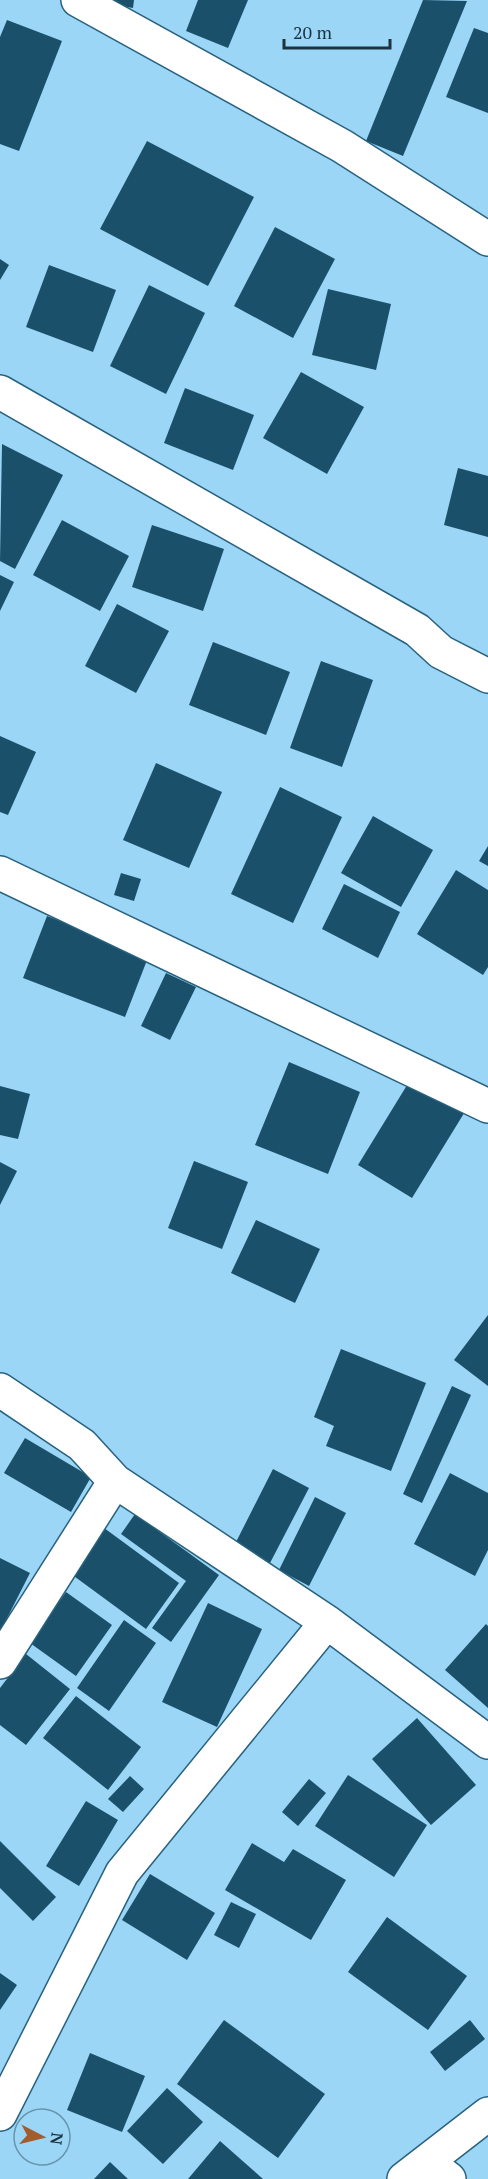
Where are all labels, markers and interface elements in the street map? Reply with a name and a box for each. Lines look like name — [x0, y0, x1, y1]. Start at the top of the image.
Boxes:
scale bar — [284, 12, 390, 50]
text: 20 m — [293, 20, 333, 44]
north arrow — [12, 2107, 72, 2167]
text: N — [45, 2131, 69, 2146]

